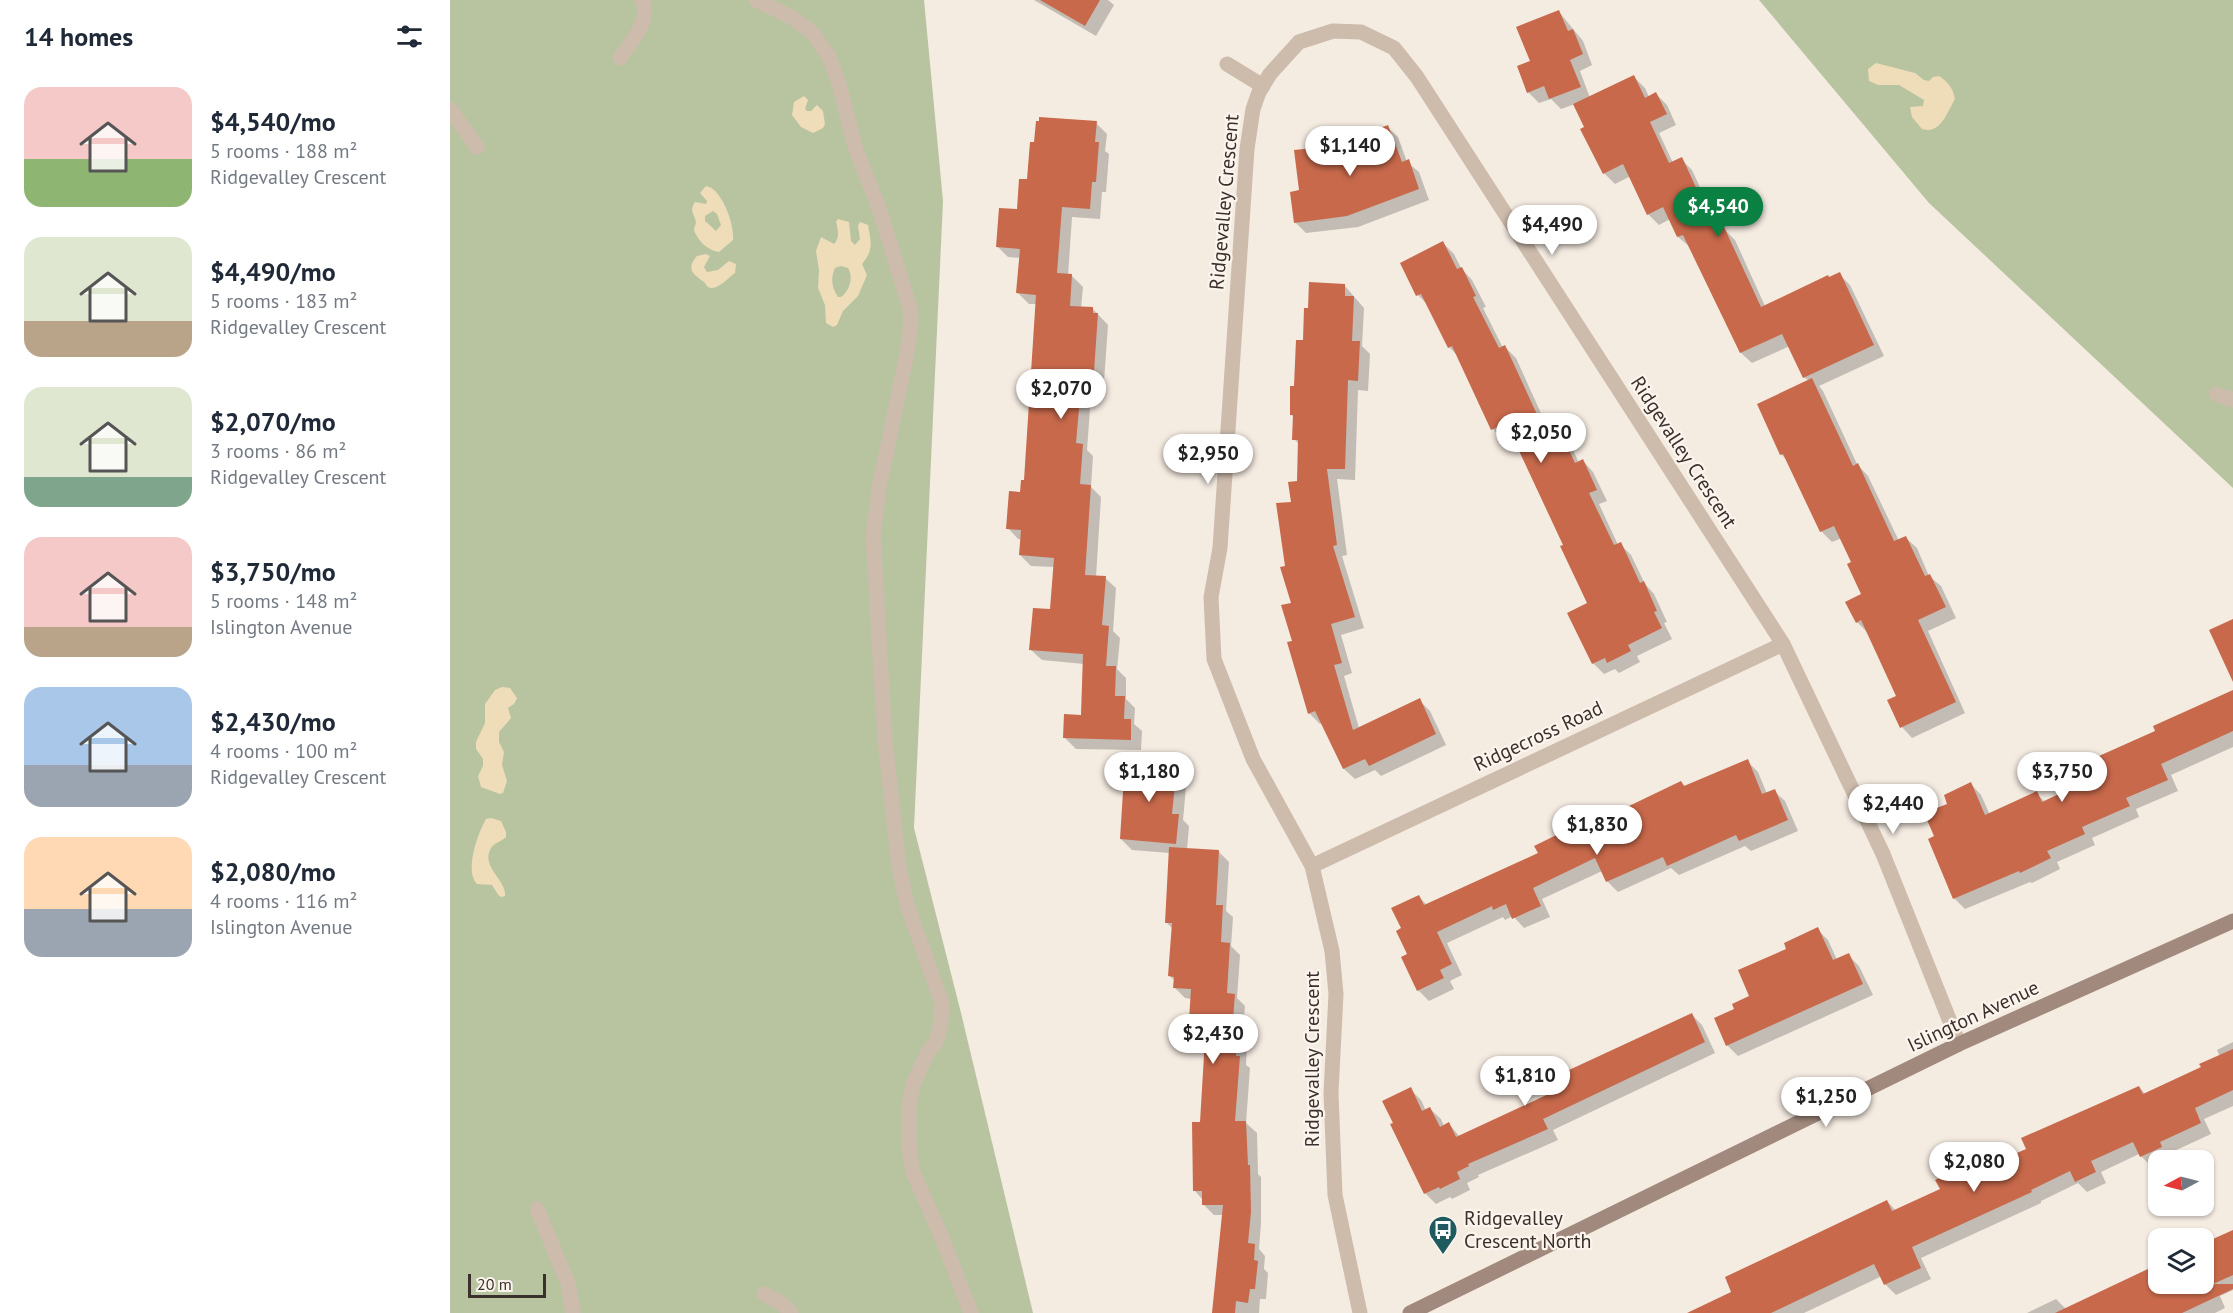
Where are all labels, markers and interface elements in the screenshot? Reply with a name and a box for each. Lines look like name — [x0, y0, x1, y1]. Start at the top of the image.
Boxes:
text: 14 homes — [24, 20, 133, 53]
icon: filters — [393, 20, 426, 53]
text: $4,540/mo — [210, 105, 336, 138]
icon: home — [72, 111, 144, 183]
street label: Ridgevalley Crescent — [1203, 113, 1245, 291]
pin: $1,140 — [1301, 126, 1399, 177]
text: $1,140 — [1319, 132, 1381, 158]
text: 5 rooms · 188 m² — [210, 138, 357, 164]
text: Ridgevalley Crescent — [210, 164, 386, 190]
pin: $4,540 — [1669, 187, 1767, 238]
text: $4,540 — [1687, 193, 1749, 219]
pin: $4,490 — [1503, 205, 1601, 256]
text: $4,490 — [1521, 211, 1583, 237]
text: $4,490/mo — [210, 255, 336, 288]
icon: home — [72, 261, 144, 333]
text: 5 rooms · 183 m² — [210, 288, 357, 314]
text: Ridgevalley Crescent — [210, 314, 386, 340]
pin: $2,070 — [1012, 369, 1110, 420]
street label: Ridgevalley Crescent — [1625, 371, 1743, 533]
text: $2,070 — [1030, 375, 1092, 401]
text: $2,070/mo — [210, 405, 336, 438]
icon: home — [72, 411, 144, 483]
pin: $2,050 — [1492, 413, 1590, 464]
text: $2,050 — [1510, 419, 1572, 445]
pin: $2,950 — [1159, 434, 1257, 485]
text: 3 rooms · 86 m² — [210, 438, 346, 464]
text: $2,950 — [1177, 440, 1239, 466]
text: Ridgevalley Crescent — [210, 464, 386, 490]
text: $3,750/mo — [210, 555, 336, 588]
icon: home — [72, 561, 144, 633]
text: 5 rooms · 148 m² — [210, 588, 357, 614]
text: Islington Avenue — [210, 614, 353, 640]
street label: Ridgecross Road — [1469, 695, 1607, 777]
text: $2,430/mo — [210, 705, 336, 738]
icon: home — [72, 711, 144, 783]
text: 4 rooms · 100 m² — [210, 738, 357, 764]
pin: $1,180 — [1100, 752, 1198, 803]
pin: $3,750 — [2013, 752, 2111, 803]
text: $1,180 — [1118, 758, 1180, 784]
text: $3,750 — [2031, 758, 2093, 784]
text: Ridgevalley Crescent — [210, 764, 386, 790]
pin: $2,440 — [1844, 784, 1942, 835]
text: $2,440 — [1862, 790, 1924, 816]
pin: $1,830 — [1548, 805, 1646, 856]
text: $1,830 — [1566, 811, 1628, 837]
text: $2,080/mo — [210, 855, 336, 888]
icon: home — [72, 861, 144, 933]
text: 4 rooms · 116 m² — [210, 888, 357, 914]
text: Islington Avenue — [210, 914, 353, 940]
street label: Ridgevalley Crescent — [1299, 971, 1325, 1147]
street label: Islington Avenue — [1903, 974, 2043, 1058]
pin: $2,430 — [1164, 1014, 1262, 1065]
text: $2,430 — [1182, 1020, 1244, 1046]
pin: $1,810 — [1476, 1056, 1574, 1107]
text: $1,810 — [1494, 1062, 1556, 1088]
pin: $1,250 — [1777, 1077, 1875, 1128]
text: $1,250 — [1795, 1083, 1857, 1109]
pin: $2,080 — [1925, 1142, 2023, 1193]
text: $2,080 — [1943, 1148, 2005, 1174]
north arrow — [2148, 1150, 2214, 1216]
map controls — [2148, 1150, 2214, 1294]
place label: Ridgevalley Crescent North — [1464, 1205, 1592, 1254]
bus stop icon: Ridgevalley Crescent North — [1427, 1214, 1459, 1256]
button: layers — [2148, 1228, 2214, 1294]
scale bar — [468, 1271, 546, 1298]
text: 20 m — [477, 1274, 512, 1294]

